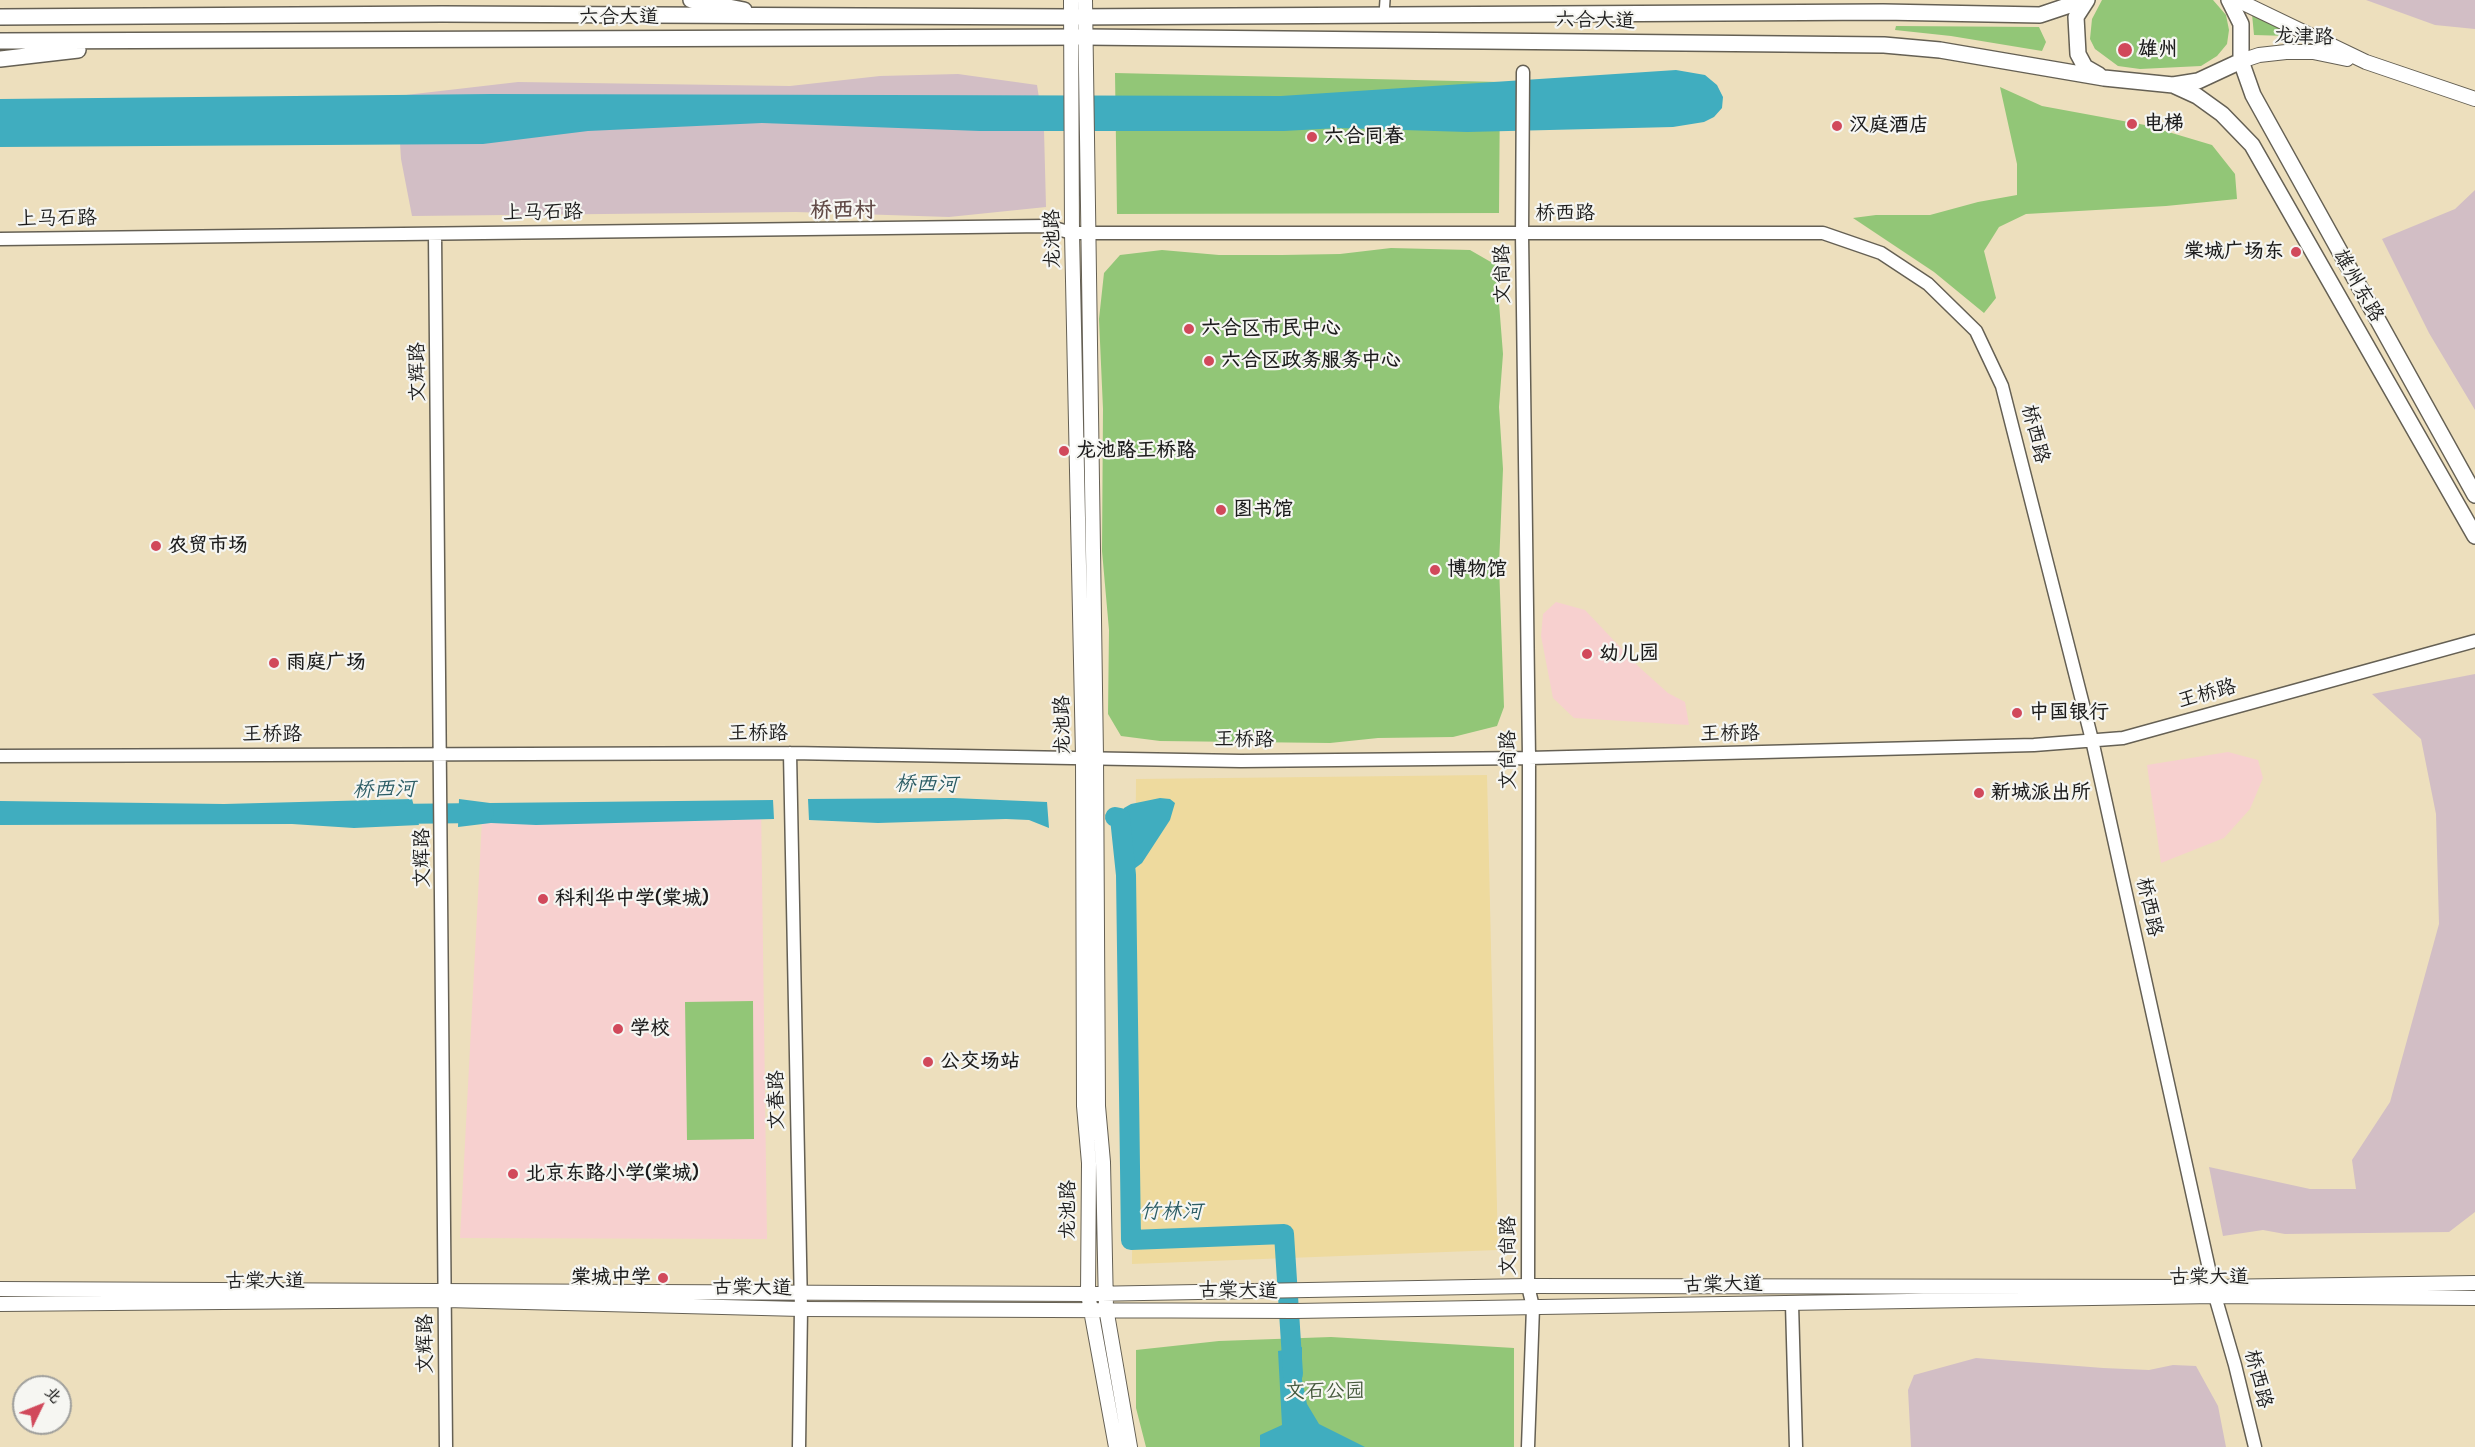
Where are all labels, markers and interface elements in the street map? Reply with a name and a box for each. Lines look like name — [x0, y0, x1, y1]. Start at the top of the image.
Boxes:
street label: 六合大道 — [579, 6, 659, 30]
street label: 六合大道 — [1555, 8, 1635, 34]
street label: 龙津路 — [2274, 24, 2334, 50]
place label: 雄州 — [2138, 38, 2178, 62]
marker: 雄州 — [2116, 41, 2134, 59]
place label: 电梯 — [2144, 112, 2184, 136]
place label: 汉庭酒店 — [1849, 114, 1929, 138]
marker: 电梯 — [2125, 117, 2139, 131]
marker: 汉庭酒店 — [1830, 119, 1844, 133]
place label: 六合同春 — [1324, 125, 1404, 149]
marker: 六合同春 — [1305, 130, 1319, 144]
district label: 桥西村 — [810, 198, 876, 224]
street label: 上马石路 — [503, 200, 583, 226]
street label: 桥西路 — [1535, 202, 1595, 226]
street label: 上马石路 — [17, 206, 97, 232]
street label: 龙池路 — [1040, 209, 1066, 269]
place label: 棠城广场东 — [2184, 240, 2284, 264]
street label: 文尚路 — [1490, 244, 1516, 304]
marker: 棠城广场东 — [2289, 245, 2303, 259]
street label: 雄州东路 — [2328, 245, 2388, 327]
place label: 六合区市民中心 — [1201, 317, 1341, 341]
marker: 六合区市民中心 — [1182, 322, 1196, 336]
street label: 文辉路 — [405, 342, 431, 402]
place label: 六合区政务服务中心 — [1221, 349, 1401, 373]
marker: 六合区政务服务中心 — [1202, 354, 1216, 368]
street label: 桥西路 — [2016, 402, 2054, 466]
place label: 龙池路王桥路 — [1076, 439, 1196, 463]
marker: 龙池路王桥路 — [1057, 444, 1071, 458]
place label: 图书馆 — [1233, 498, 1293, 522]
marker: 图书馆 — [1214, 503, 1228, 517]
place label: 农贸市场 — [168, 534, 248, 558]
marker: 农贸市场 — [149, 539, 163, 553]
place label: 博物馆 — [1447, 558, 1507, 582]
marker: 博物馆 — [1428, 563, 1442, 577]
place label: 幼儿园 — [1599, 642, 1659, 666]
marker: 幼儿园 — [1580, 647, 1594, 661]
place label: 雨庭广场 — [286, 651, 366, 675]
marker: 雨庭广场 — [267, 656, 281, 670]
street label: 王桥路 — [2175, 675, 2239, 713]
street label: 龙池路 — [1050, 695, 1076, 755]
place label: 中国银行 — [2029, 701, 2109, 725]
marker: 中国银行 — [2010, 706, 2024, 720]
street label: 王桥路 — [1700, 721, 1760, 747]
street label: 王桥路 — [728, 722, 788, 746]
street label: 王桥路 — [242, 723, 302, 747]
street label: 王桥路 — [1214, 727, 1274, 753]
street label: 文尚路 — [1497, 730, 1521, 790]
water label: 桥西河 — [894, 772, 958, 798]
water label: 桥西河 — [352, 777, 416, 803]
place label: 新城派出所 — [1991, 781, 2091, 805]
marker: 新城派出所 — [1972, 786, 1986, 800]
street label: 文辉路 — [411, 828, 435, 888]
street label: 桥西路 — [2131, 875, 2167, 939]
place label: 科利华中学(棠城) — [555, 887, 709, 911]
marker: 科利华中学(棠城) — [536, 892, 550, 906]
place label: 学校 — [630, 1017, 670, 1041]
marker: 学校 — [611, 1022, 625, 1036]
place label: 公交场站 — [940, 1050, 1020, 1074]
marker: 公交场站 — [921, 1055, 935, 1069]
street label: 文春路 — [764, 1070, 790, 1130]
place label: 北京东路小学(棠城) — [525, 1162, 699, 1186]
marker: 北京东路小学(棠城) — [506, 1167, 520, 1181]
street label: 龙池路 — [1057, 1180, 1081, 1240]
water label: 竹林河 — [1140, 1199, 1202, 1225]
street label: 文尚路 — [1497, 1216, 1521, 1276]
place label: 棠城中学 — [571, 1266, 651, 1290]
street label: 古棠大道 — [2169, 1266, 2249, 1290]
street label: 古棠大道 — [225, 1270, 305, 1294]
marker: 棠城中学 — [656, 1271, 670, 1285]
street label: 古棠大道 — [1683, 1272, 1763, 1298]
street label: 古棠大道 — [712, 1275, 792, 1301]
street label: 古棠大道 — [1198, 1278, 1278, 1304]
street label: 文辉路 — [414, 1314, 438, 1374]
street label: 桥西路 — [2239, 1347, 2277, 1411]
north arrow — [12, 1375, 72, 1435]
park label: 文石公园 — [1285, 1380, 1365, 1404]
text: 北 — [40, 1381, 67, 1407]

